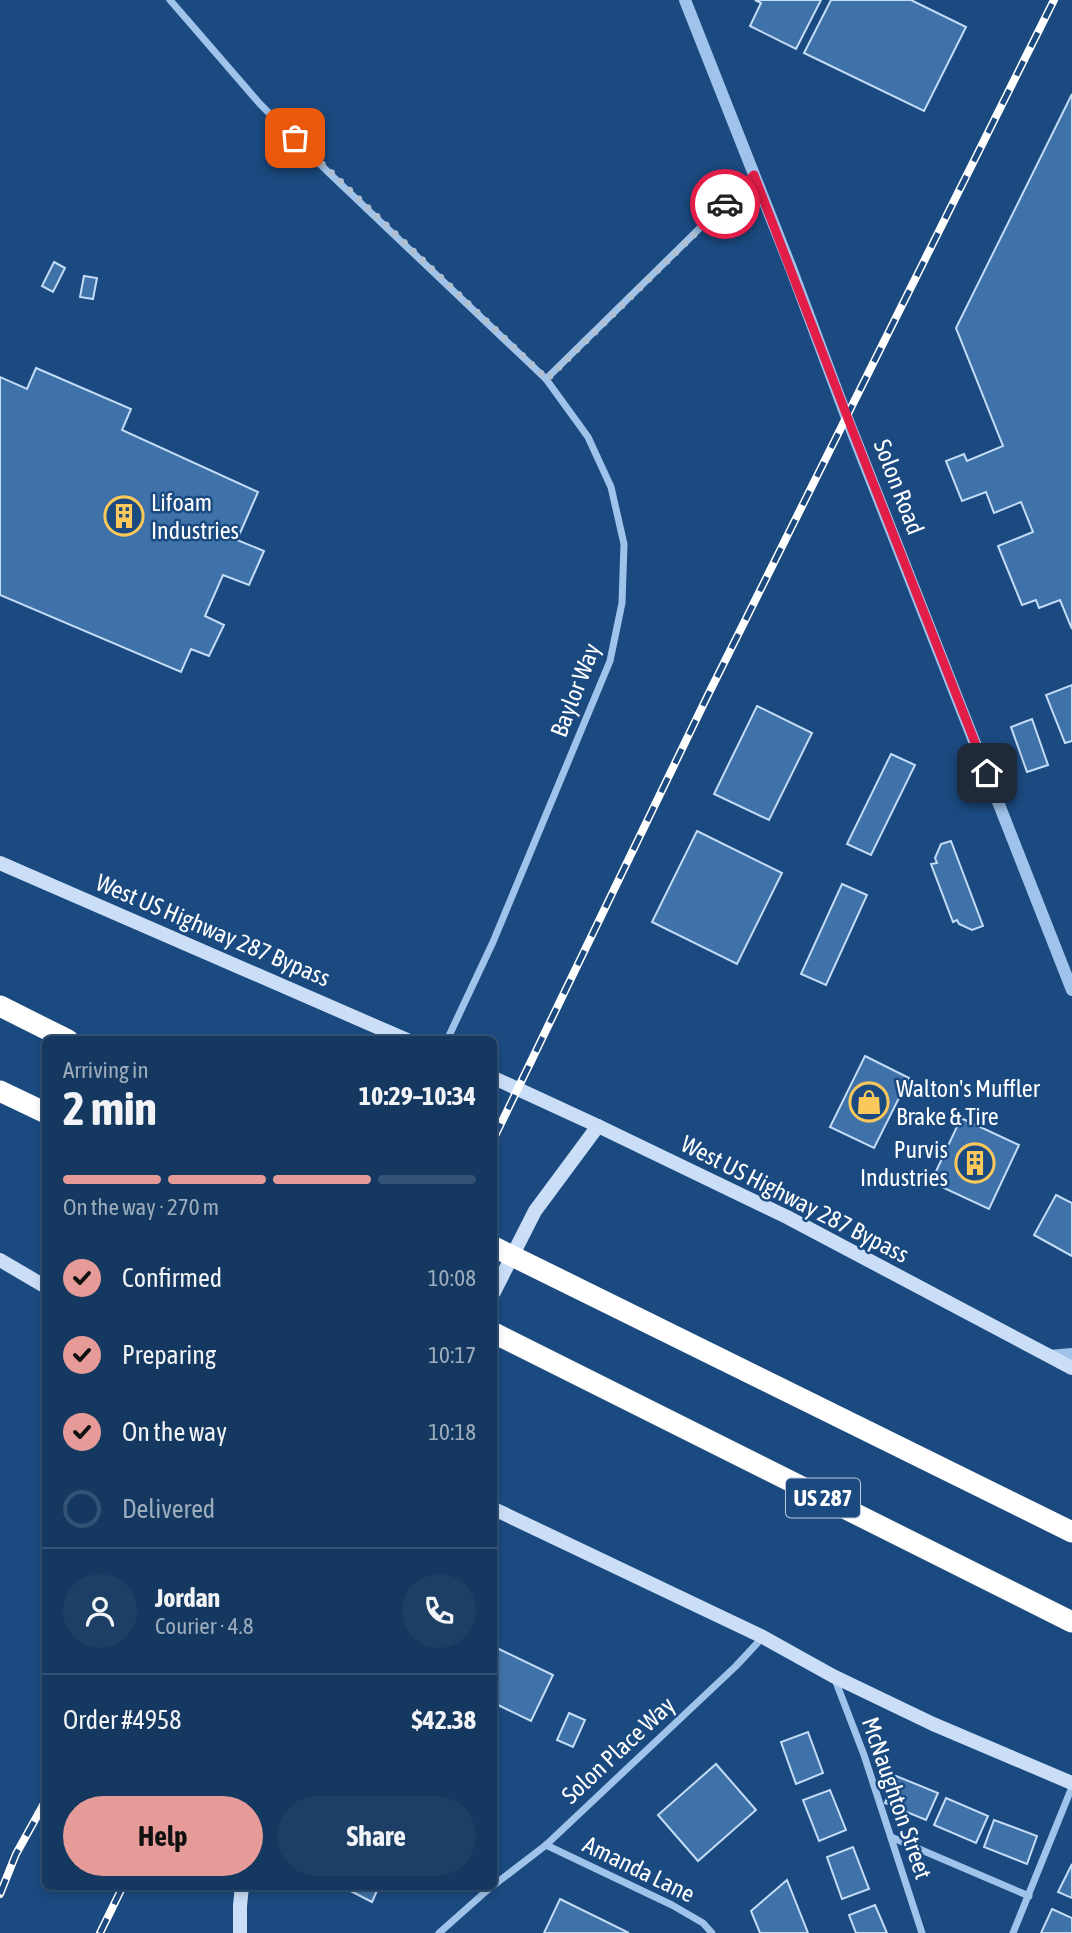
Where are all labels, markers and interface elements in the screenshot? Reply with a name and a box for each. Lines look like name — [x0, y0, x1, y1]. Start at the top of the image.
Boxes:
pin — [265, 108, 325, 168]
icon: bag — [276, 119, 314, 157]
courier — [690, 169, 760, 239]
icon: car — [706, 185, 744, 223]
street label: Solon Road — [869, 436, 929, 538]
place label: Lifoam Industries — [151, 489, 239, 544]
building icon: Lifoam Industries — [103, 495, 145, 537]
street label: Baylor Way — [545, 639, 605, 741]
pin — [957, 743, 1017, 803]
icon: home — [968, 754, 1006, 792]
street label: West US Highway 287 Bypass — [92, 868, 334, 992]
text: Arriving in — [63, 1057, 149, 1083]
place label: Walton's Muffler Brake & Tire — [896, 1075, 1041, 1130]
text: 10:29–10:34 — [359, 1081, 476, 1111]
shop icon: Walton's Muffler Brake & Tire — [848, 1081, 890, 1123]
text: 2 min — [63, 1082, 157, 1135]
street label: West US Highway 287 Bypass — [677, 1130, 913, 1268]
place label: Purvis Industries — [860, 1136, 948, 1191]
building icon: Purvis Industries — [954, 1142, 996, 1184]
text: On the way · 270 m — [63, 1194, 219, 1220]
icon: check — [63, 1259, 101, 1297]
text: Confirmed — [122, 1263, 222, 1293]
text: 10:08 — [428, 1265, 476, 1291]
icon: check — [63, 1336, 101, 1374]
text: Preparing — [122, 1340, 216, 1370]
text: 10:17 — [428, 1342, 476, 1368]
icon: check — [63, 1413, 101, 1451]
text: On the way — [122, 1417, 227, 1447]
text: 10:18 — [428, 1419, 476, 1445]
road number: US 287 — [786, 1478, 860, 1518]
text: Delivered — [122, 1494, 215, 1524]
button: person — [63, 1574, 137, 1648]
button: phone — [402, 1574, 476, 1648]
text: Jordan — [155, 1583, 220, 1613]
text: Courier · 4.8 — [155, 1613, 254, 1639]
street label: Solon Place Way — [556, 1691, 680, 1809]
text: Order #4958 — [63, 1705, 182, 1735]
text: $42.38 — [412, 1705, 476, 1735]
street label: McNaughton Street — [857, 1714, 937, 1883]
button: Help — [63, 1796, 263, 1876]
button: Share — [277, 1796, 476, 1876]
street label: Amanda Lane — [579, 1830, 699, 1908]

